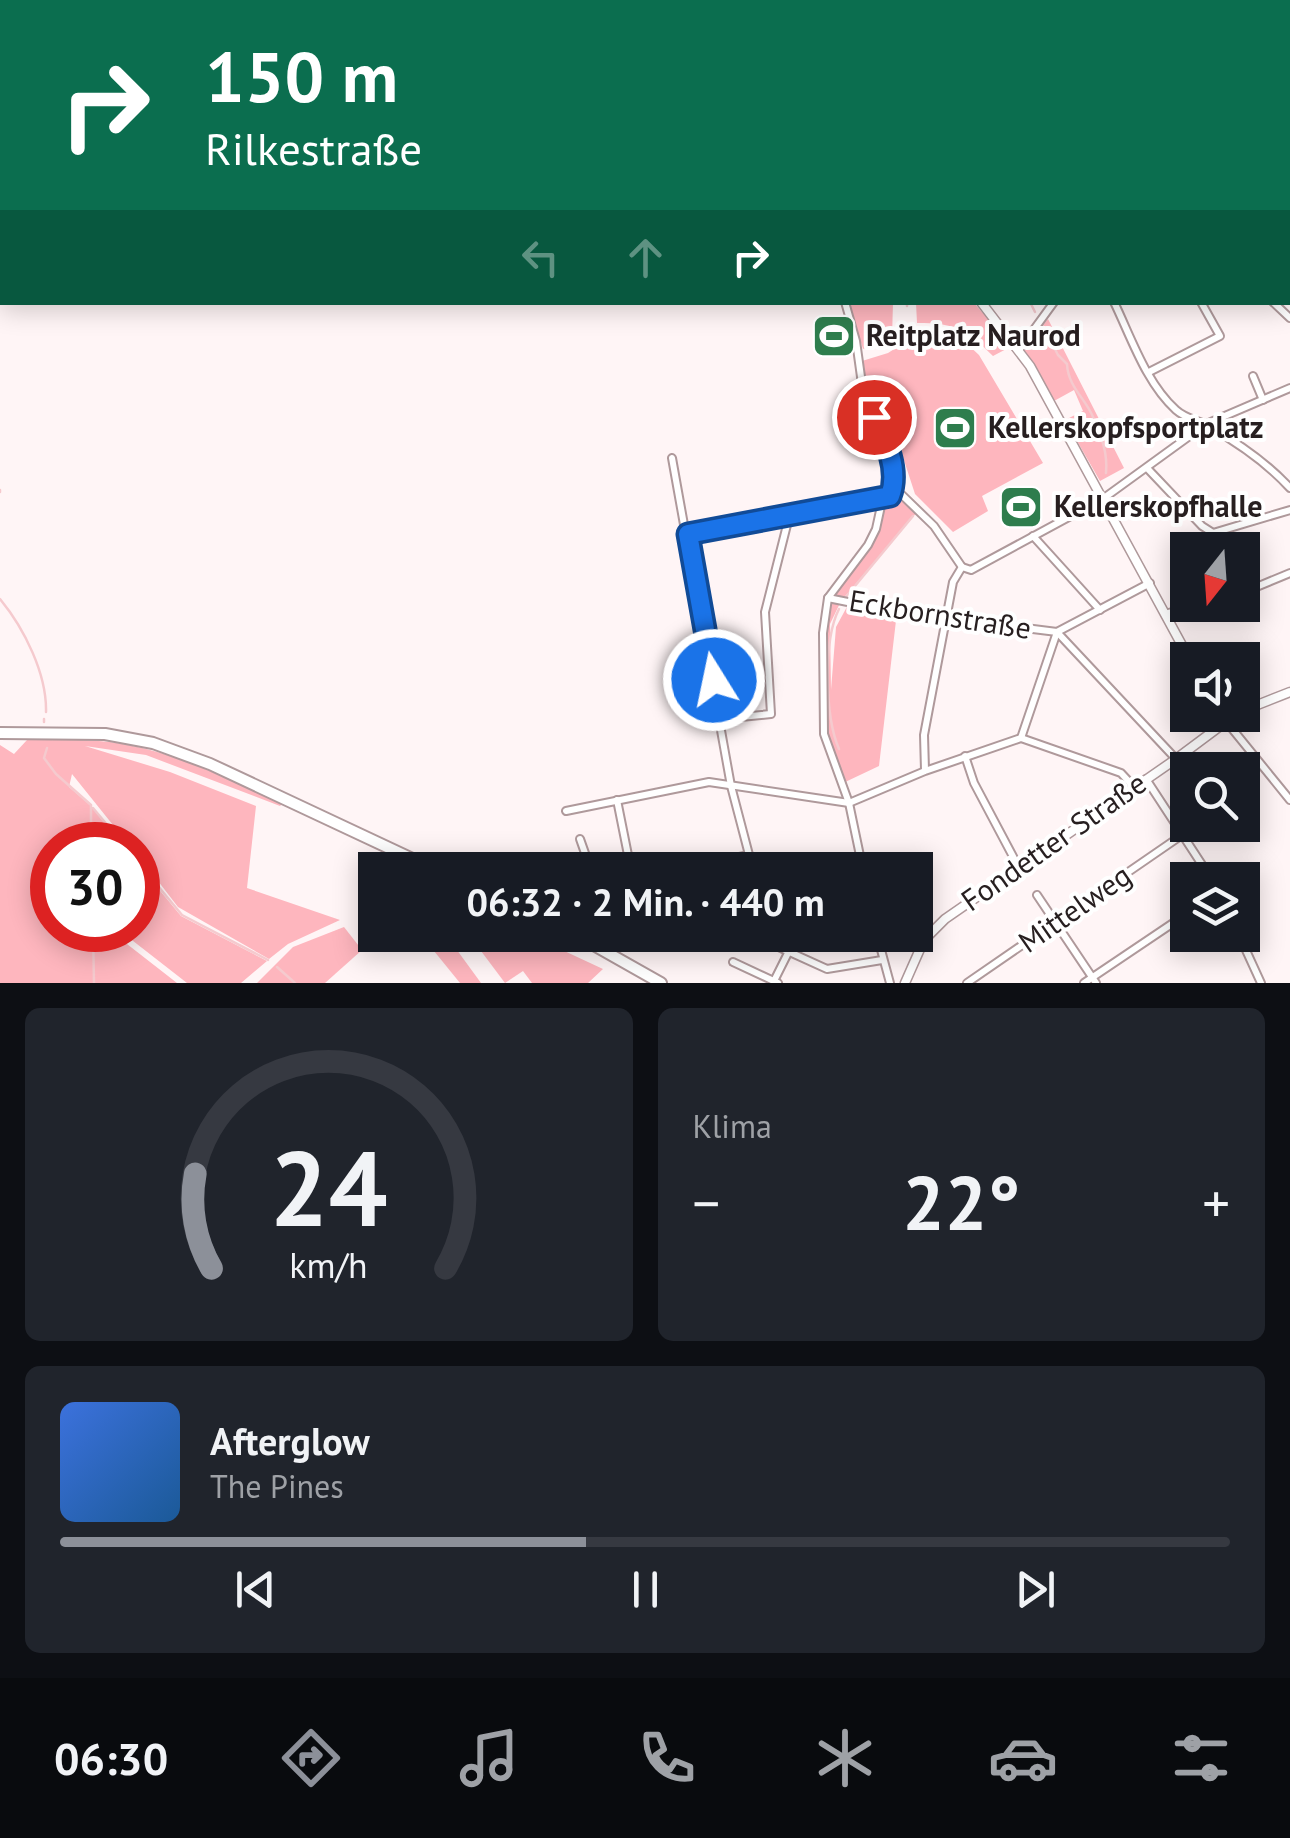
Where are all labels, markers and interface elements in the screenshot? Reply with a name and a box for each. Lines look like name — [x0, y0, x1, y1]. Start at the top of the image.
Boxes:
text: 150 m — [205, 31, 398, 121]
icon: right — [40, 40, 170, 170]
text: Rilkestraße — [205, 119, 422, 177]
icon: left — [513, 230, 568, 285]
icon: ahead — [618, 230, 673, 285]
icon: right — [723, 230, 778, 285]
sports icon: Reitplatz Naurod — [811, 313, 857, 359]
place label: Reitplatz Naurod — [866, 315, 1081, 354]
pin — [832, 375, 917, 460]
icon: arrive — [847, 390, 902, 445]
sports icon: Kellerskopfsportplatz — [932, 405, 978, 451]
place label: Kellerskopfsportplatz — [988, 407, 1263, 446]
sports icon: Kellerskopfhalle — [998, 484, 1044, 530]
place label: Kellerskopfhalle — [1054, 486, 1263, 525]
north arrow — [1170, 532, 1260, 622]
map controls — [1170, 532, 1260, 952]
street label: Eckbornstraße — [846, 580, 1034, 647]
position arrow — [662, 628, 766, 732]
button: sound — [1170, 642, 1260, 732]
button: search — [1170, 752, 1260, 842]
street label: Fondetter Straße — [953, 763, 1153, 919]
speed limit sign: 30 — [30, 822, 160, 952]
street label: Mittelweg — [1010, 855, 1138, 961]
button: layers — [1170, 862, 1260, 952]
text: 06:32 · 2 Min. · 440 m — [466, 877, 825, 926]
text: Klima — [693, 1105, 772, 1147]
text: 24 — [270, 1120, 388, 1255]
text: 22° — [902, 1154, 1020, 1251]
text: − — [693, 1167, 720, 1238]
text: + — [1202, 1167, 1230, 1238]
text: km/h — [290, 1242, 368, 1288]
text: Afterglow — [210, 1416, 370, 1465]
text: The Pines — [210, 1465, 344, 1507]
icon: previous — [228, 1562, 283, 1617]
icon: pause — [618, 1562, 673, 1617]
icon: next — [1008, 1562, 1063, 1617]
icon: directions — [276, 1723, 346, 1793]
icon: music — [454, 1723, 524, 1793]
icon: phone — [632, 1723, 702, 1793]
icon: climate — [810, 1723, 880, 1793]
icon: car — [988, 1723, 1058, 1793]
icon: filters — [1166, 1723, 1236, 1793]
text: 06:30 — [54, 1729, 168, 1787]

